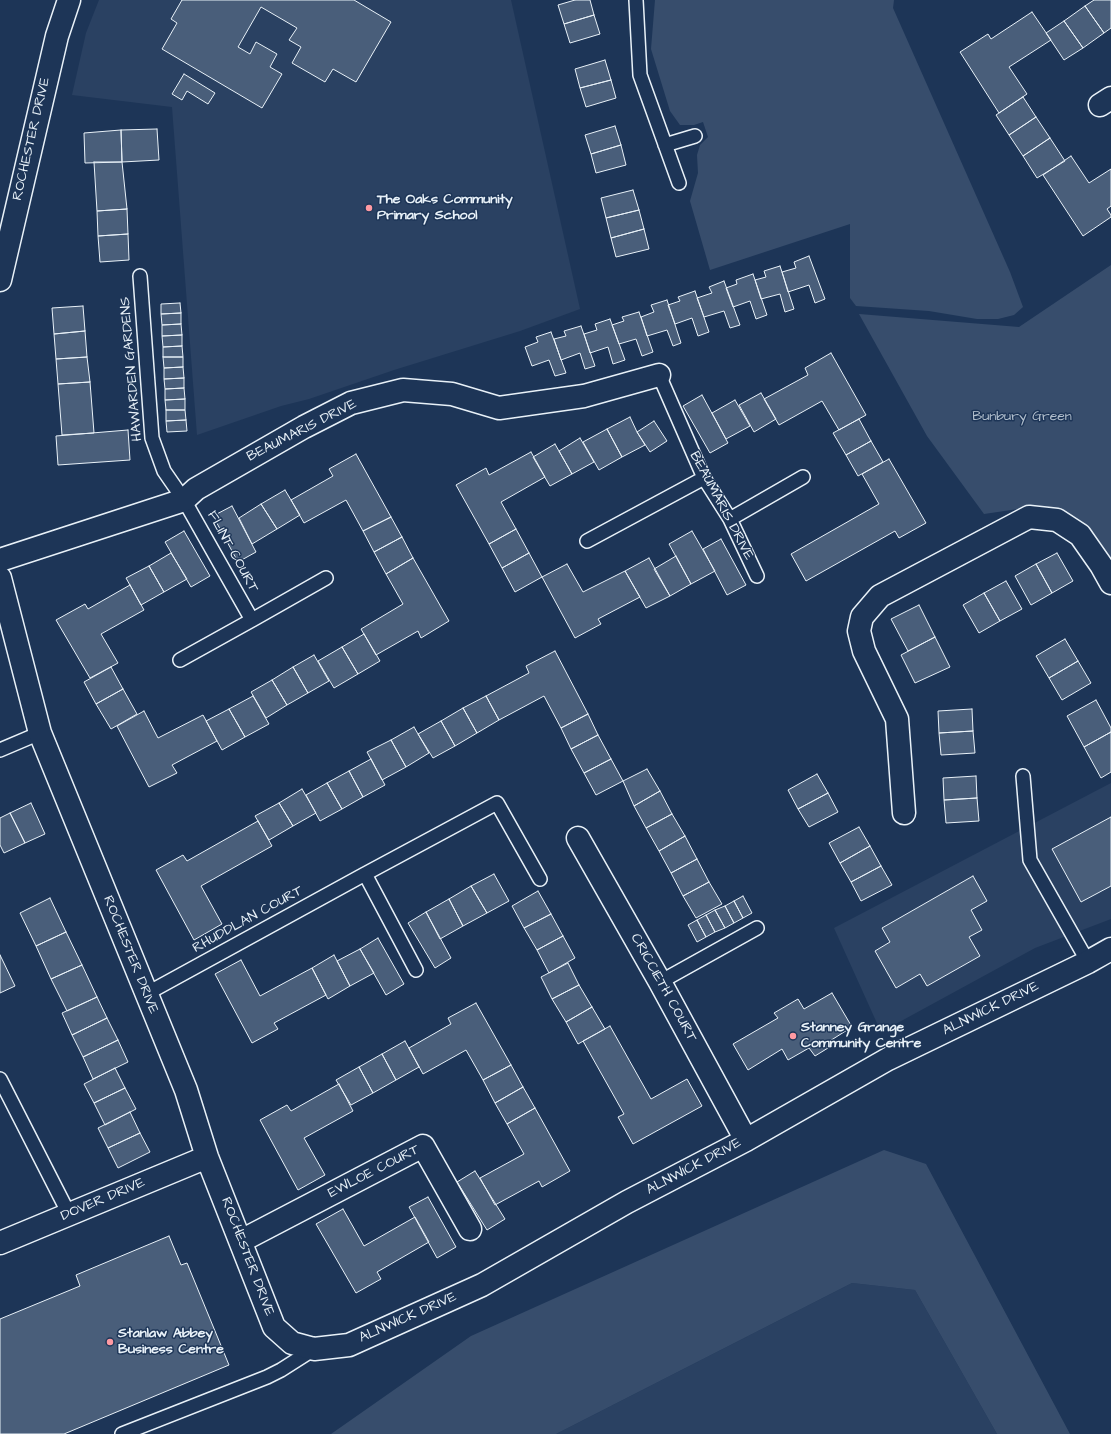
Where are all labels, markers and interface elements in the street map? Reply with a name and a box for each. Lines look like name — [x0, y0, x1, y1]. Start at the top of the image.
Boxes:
street label: ROCHESTER DRIVE — [10, 76, 54, 202]
place label: The Oaks Community Primary School — [377, 192, 513, 224]
marker: The Oaks Community Primary School — [364, 203, 374, 213]
street label: HAWARDEN GARDENS — [117, 296, 147, 442]
street label: BEAUMARIS DRIVE — [244, 396, 360, 466]
park label: Bunbury Green — [972, 409, 1072, 425]
street label: BEAUMARIS DRIVE — [685, 449, 757, 563]
street label: FLINT COURT — [203, 508, 261, 596]
street label: RHUDDLAN COURT — [190, 883, 306, 957]
street label: ROCHESTER DRIVE — [99, 894, 161, 1016]
street label: CRICCIETH COURT — [626, 931, 700, 1045]
street label: ALNWICK DRIVE — [940, 978, 1042, 1040]
place label: Stanney Grange Community Centre — [801, 1020, 921, 1052]
marker: Stanney Grange Community Centre — [788, 1031, 798, 1041]
street label: ALNWICK DRIVE — [644, 1135, 744, 1199]
street label: EWLOE COURT — [326, 1142, 422, 1202]
street label: DOVER DRIVE — [59, 1175, 147, 1225]
street label: ROCHESTER DRIVE — [217, 1195, 277, 1319]
street label: ALNWICK DRIVE — [357, 1289, 459, 1347]
place label: Stanlaw Abbey Business Centre — [118, 1326, 224, 1358]
marker: Stanlaw Abbey Business Centre — [105, 1337, 115, 1347]

